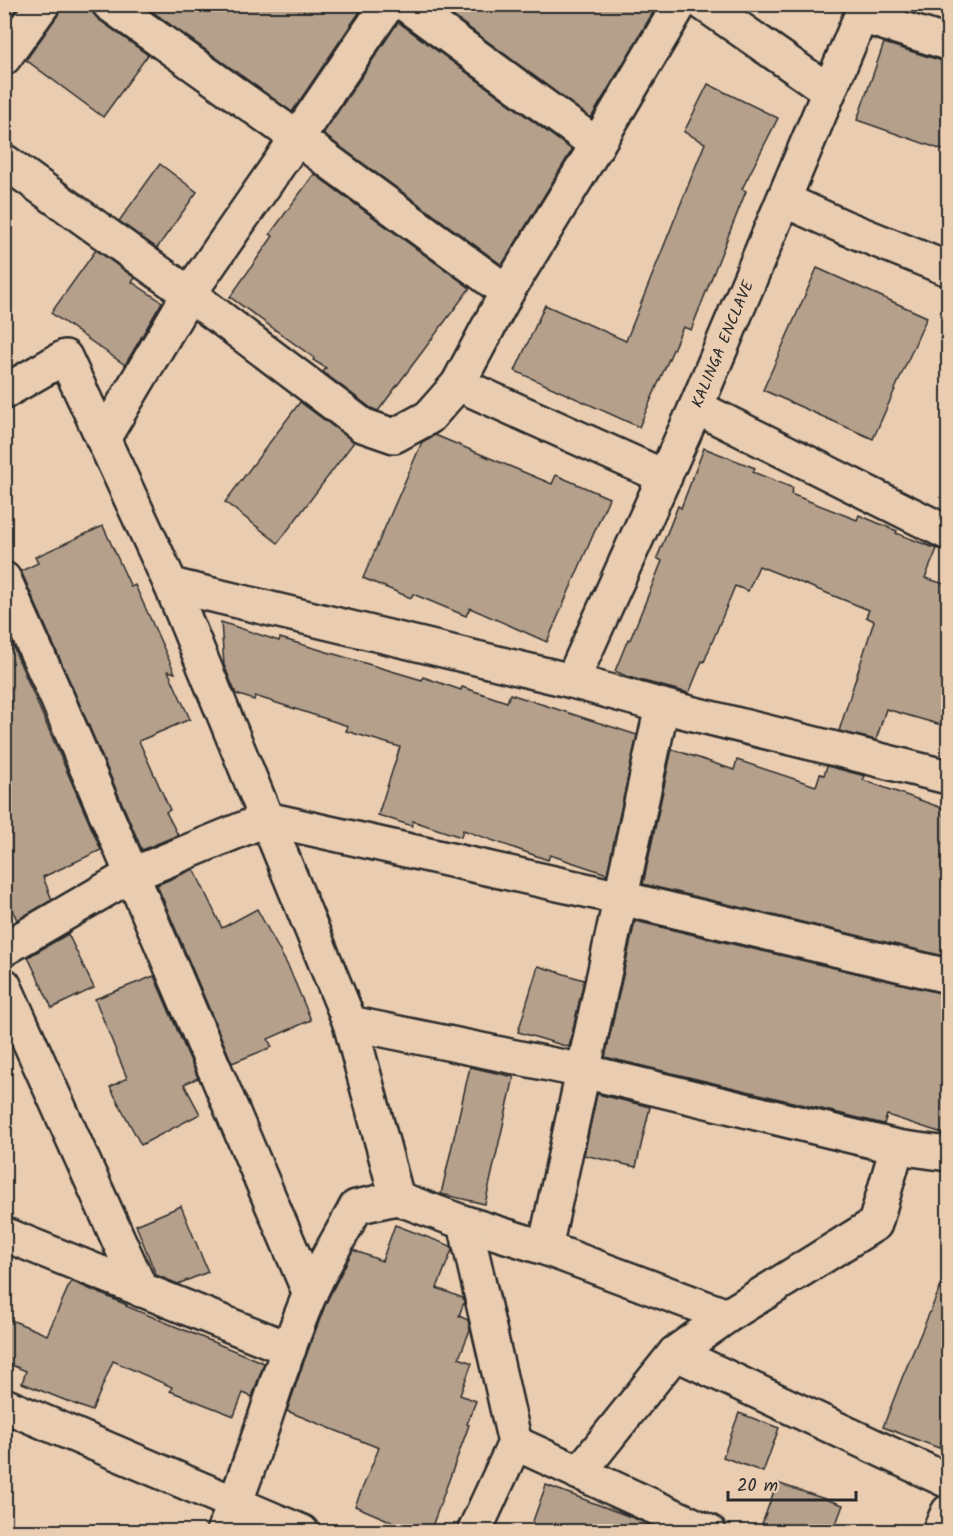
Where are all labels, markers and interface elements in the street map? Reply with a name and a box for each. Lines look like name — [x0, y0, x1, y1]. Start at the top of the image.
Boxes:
street label: KALINGA ENCLAVE — [685, 276, 761, 412]
scale bar — [728, 1464, 856, 1502]
text: 20 m — [737, 1472, 778, 1501]

